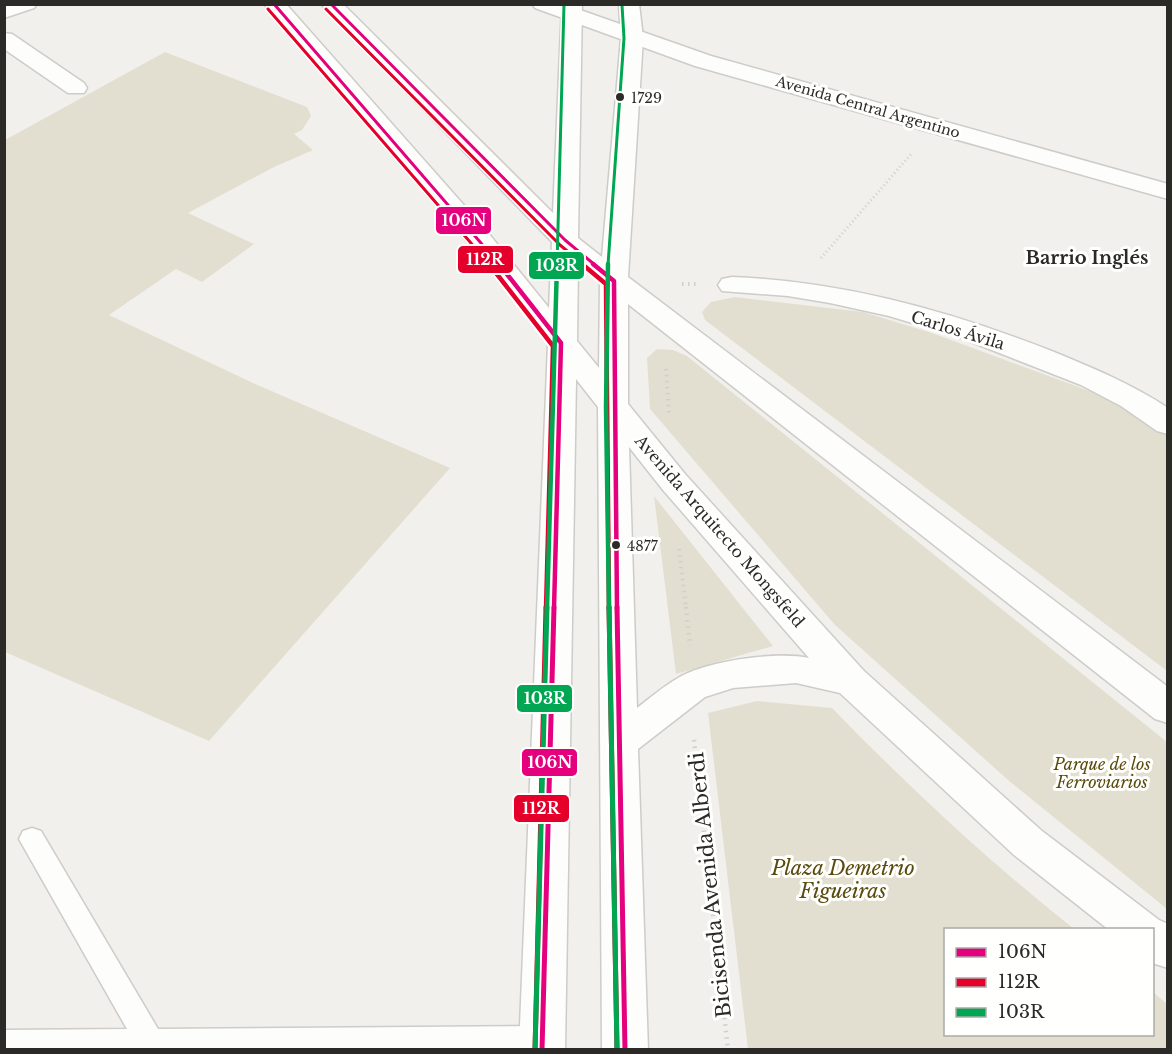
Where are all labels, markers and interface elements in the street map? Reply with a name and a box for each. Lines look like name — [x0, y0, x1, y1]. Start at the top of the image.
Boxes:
street label: Avenida Central Argentino — [773, 72, 962, 142]
place label: 1729 — [631, 89, 662, 107]
marker: 1729 — [614, 91, 626, 103]
line badge: 106N — [435, 206, 492, 235]
text: 106N — [442, 210, 486, 230]
line badge: 112R — [457, 245, 514, 274]
district label: Barrio Inglés — [1026, 247, 1148, 269]
text: 112R — [466, 249, 505, 269]
line badge: 103R — [528, 251, 585, 280]
text: 103R — [536, 255, 579, 275]
street label: Carlos Ávila — [909, 306, 1007, 354]
street label: Avenida Arquitecto Mongsfeld — [630, 430, 809, 631]
place label: 4877 — [627, 537, 659, 555]
marker: 4877 — [610, 539, 622, 551]
line badge: 103R — [516, 684, 573, 713]
text: 103R — [524, 688, 567, 708]
line badge: 106N — [521, 748, 578, 777]
street label: Bicisenda Avenida Alberdi — [684, 751, 736, 1019]
text: 106N — [528, 752, 572, 772]
park label: Parque de los Ferroviarios — [1052, 754, 1151, 792]
line badge: 112R — [513, 794, 570, 823]
text: 112R — [522, 798, 561, 818]
park label: Plaza Demetrio Figueiras — [770, 856, 915, 903]
legend — [944, 928, 1154, 1036]
text: 106N — [998, 941, 1047, 963]
text: 112R — [998, 971, 1040, 993]
text: 103R — [998, 1001, 1045, 1023]

